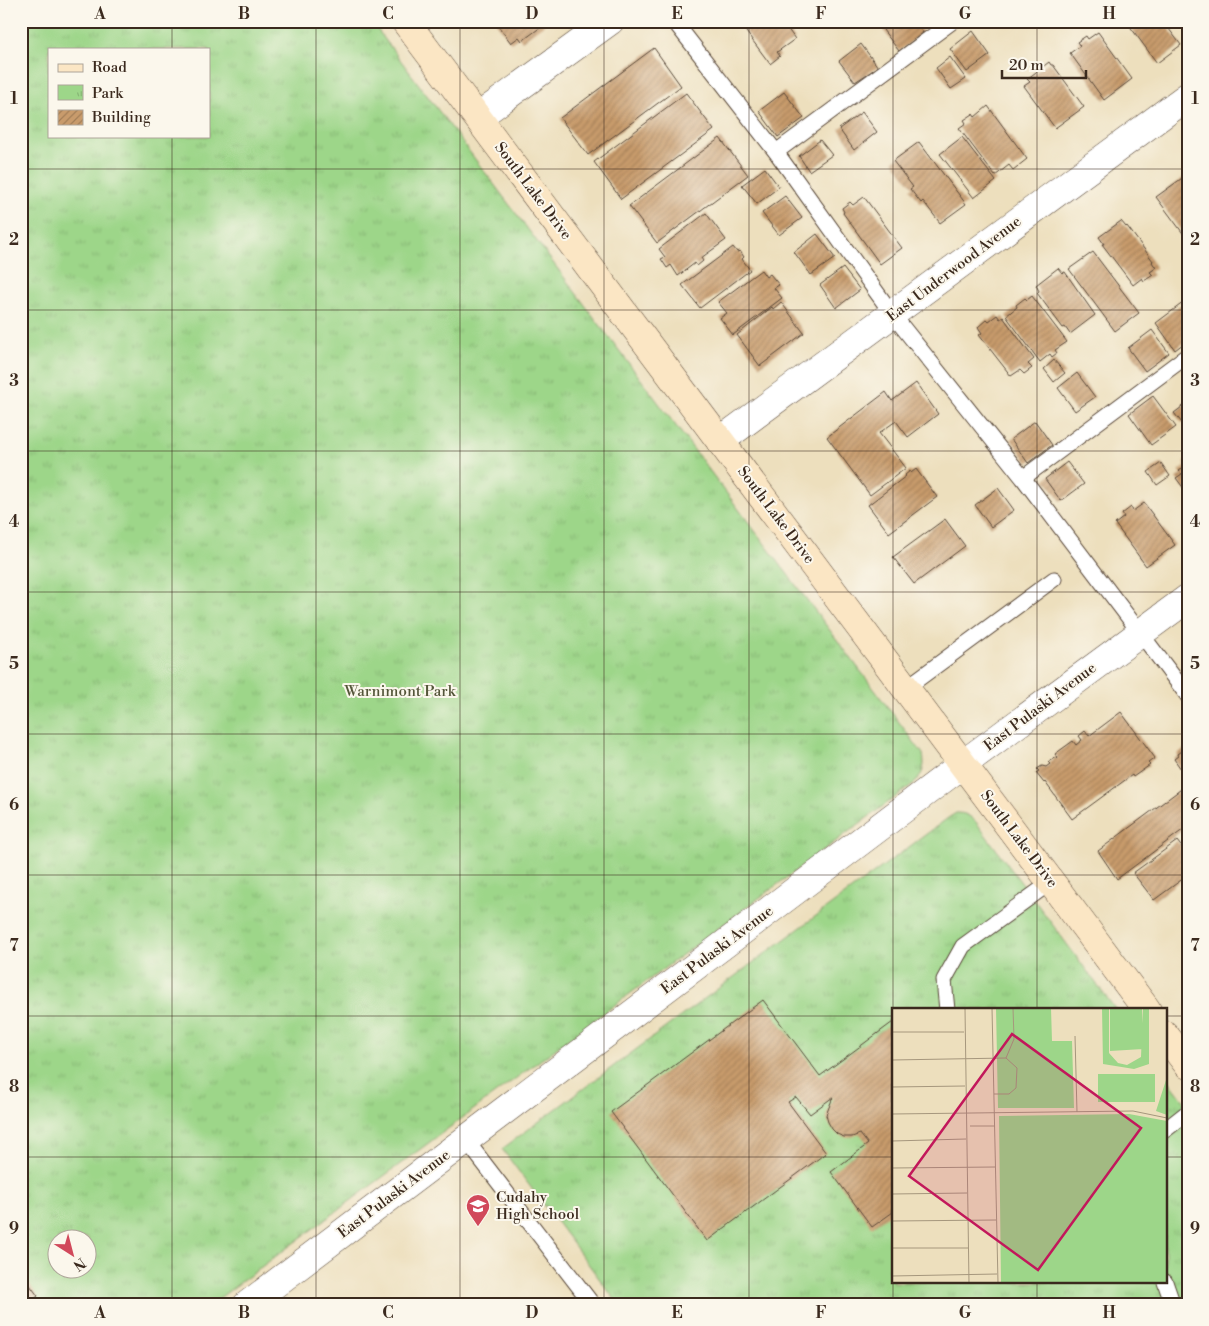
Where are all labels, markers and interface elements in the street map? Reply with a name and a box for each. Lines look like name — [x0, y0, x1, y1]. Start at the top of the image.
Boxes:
text: A — [93, 4, 106, 24]
text: B — [238, 4, 250, 24]
text: C — [382, 4, 394, 24]
text: D — [526, 4, 539, 24]
text: E — [671, 4, 683, 24]
text: F — [815, 4, 827, 24]
text: G — [959, 4, 972, 24]
text: H — [1102, 4, 1116, 24]
legend — [48, 48, 210, 138]
scale bar — [1002, 48, 1085, 80]
text: 20 m — [1009, 56, 1044, 75]
text: Road — [92, 58, 127, 77]
text: Park — [92, 84, 124, 103]
text: 1 — [10, 89, 18, 109]
text: 1 — [1191, 89, 1199, 109]
text: Building — [91, 108, 151, 127]
street label: South Lake Drive — [490, 138, 576, 244]
street label: East Underwood Avenue — [883, 212, 1025, 326]
text: 2 — [9, 230, 19, 250]
text: 2 — [1190, 230, 1200, 250]
text: 3 — [9, 371, 19, 391]
text: 3 — [1190, 371, 1200, 391]
street label: South Lake Drive — [733, 462, 819, 568]
text: 4 — [9, 512, 20, 532]
text: 4 — [1190, 512, 1201, 532]
text: 5 — [9, 654, 19, 674]
text: 5 — [1190, 654, 1200, 674]
street label: East Pulaski Avenue — [980, 659, 1100, 755]
park label: Warnimont Park — [344, 682, 457, 701]
street label: South Lake Drive — [976, 786, 1062, 892]
text: 6 — [9, 795, 19, 815]
text: 6 — [1190, 795, 1200, 815]
street label: East Pulaski Avenue — [657, 902, 777, 998]
text: 7 — [9, 936, 19, 956]
text: 7 — [1190, 936, 1200, 956]
inset map — [892, 1008, 1166, 1284]
text: 8 — [9, 1077, 19, 1097]
text: 8 — [1190, 1077, 1200, 1097]
street label: East Pulaski Avenue — [334, 1146, 454, 1242]
place label: Cudahy High School — [496, 1188, 580, 1224]
school or university icon: Cudahy High School — [465, 1193, 491, 1227]
text: 9 — [9, 1219, 19, 1239]
text: 9 — [1190, 1219, 1200, 1239]
north arrow — [48, 1228, 98, 1278]
text: N — [69, 1253, 89, 1274]
text: A — [93, 1303, 106, 1323]
text: B — [238, 1303, 250, 1323]
text: C — [382, 1303, 394, 1323]
text: D — [526, 1303, 539, 1323]
text: E — [671, 1303, 683, 1323]
text: F — [815, 1303, 827, 1323]
text: G — [959, 1303, 972, 1323]
text: H — [1102, 1303, 1116, 1323]

